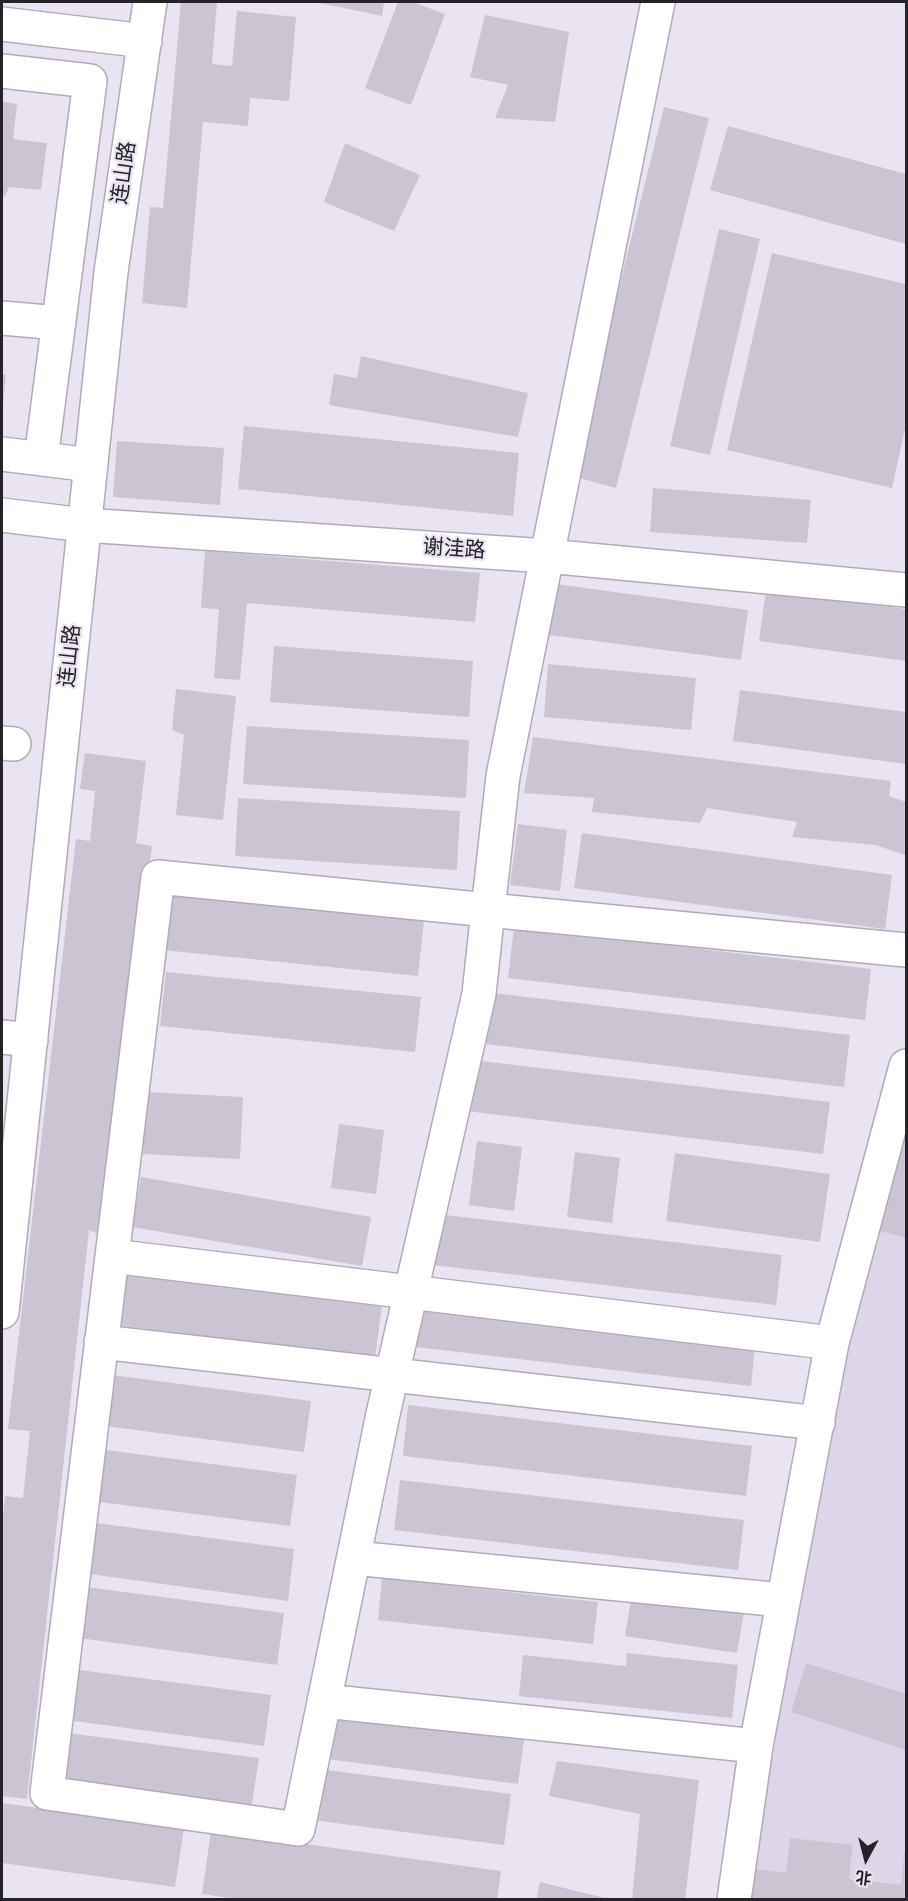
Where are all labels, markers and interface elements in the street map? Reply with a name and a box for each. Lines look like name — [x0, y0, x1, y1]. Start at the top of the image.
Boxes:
street label: 连山路 — [108, 140, 142, 206]
street label: 谢洼路 — [422, 535, 486, 565]
street label: 连山路 — [55, 623, 87, 689]
north arrow — [836, 1829, 896, 1889]
text: 北 — [855, 1867, 873, 1888]

